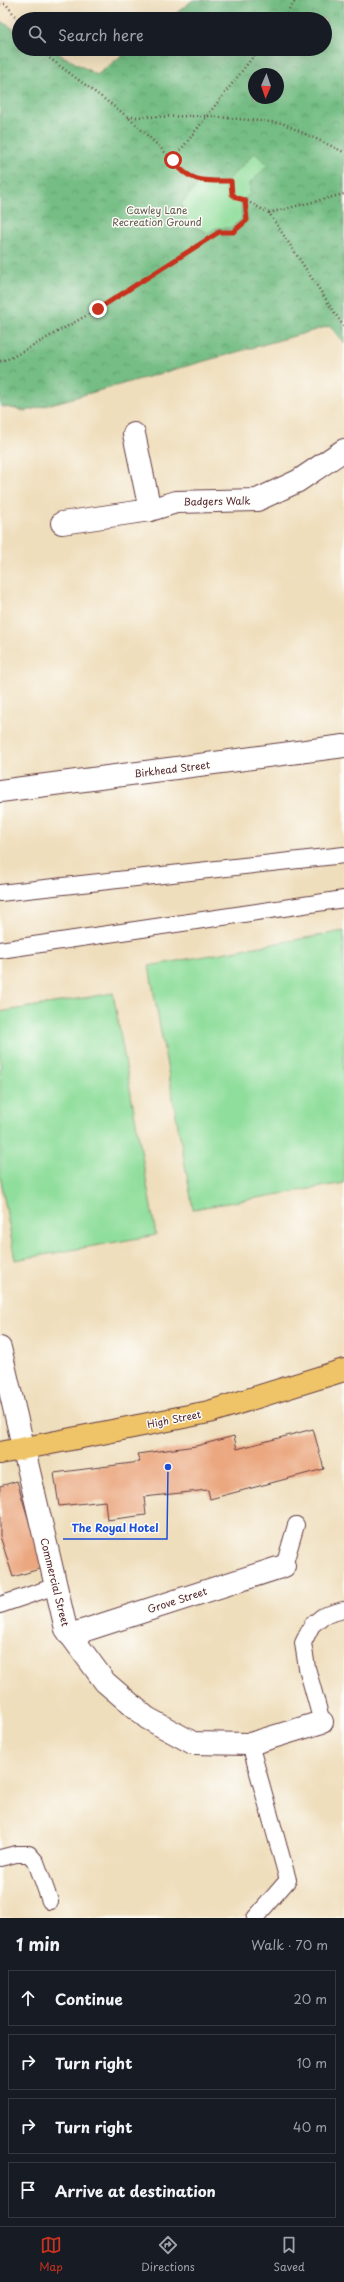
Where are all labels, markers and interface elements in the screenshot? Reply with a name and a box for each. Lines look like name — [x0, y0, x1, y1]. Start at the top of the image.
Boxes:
search box — [12, 12, 332, 56]
icon: search — [26, 23, 48, 45]
text: Search here — [58, 23, 144, 46]
north arrow — [248, 68, 284, 104]
route start — [164, 151, 182, 169]
park label: Cawley Lane Recreation Ground — [112, 202, 202, 229]
route end — [89, 300, 107, 318]
street label: Badgers Walk — [183, 492, 251, 509]
street label: Birkhead Street — [133, 756, 211, 781]
street label: High Street — [146, 1406, 202, 1431]
callout: The Royal Hotel — [63, 1516, 167, 1539]
text: The Royal Hotel — [72, 1519, 158, 1536]
street label: Commercial Street — [37, 1536, 74, 1628]
street label: Grove Street — [145, 1583, 208, 1616]
text: 1 min — [16, 1931, 60, 1957]
text: Walk · 70 m — [251, 1935, 328, 1954]
icon: ahead — [17, 1987, 39, 2009]
text: Continue — [55, 1987, 123, 2010]
text: 20 m — [293, 1989, 327, 2008]
icon: right — [17, 2051, 39, 2073]
text: Turn right — [55, 2051, 132, 2074]
text: 10 m — [297, 2053, 327, 2072]
icon: right — [17, 2115, 39, 2137]
text: Turn right — [55, 2115, 132, 2138]
text: 40 m — [293, 2117, 327, 2136]
icon: arrive — [17, 2179, 39, 2201]
text: Arrive at destination — [55, 2179, 216, 2202]
tab: Map — [39, 2234, 63, 2275]
tab: Directions — [141, 2234, 195, 2275]
tab: Saved — [273, 2234, 305, 2275]

